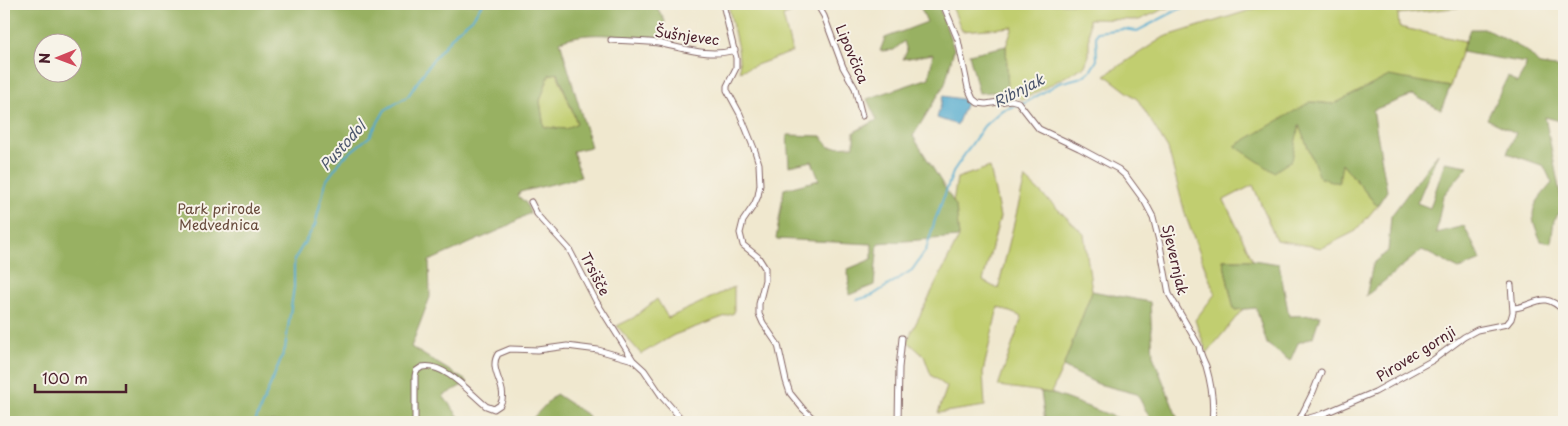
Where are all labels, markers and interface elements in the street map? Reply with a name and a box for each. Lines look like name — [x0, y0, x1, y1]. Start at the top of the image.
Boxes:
street label: Šušnjevec — [653, 21, 721, 50]
street label: Lipovčica — [831, 21, 874, 87]
north arrow — [32, 32, 82, 82]
text: N — [34, 53, 55, 64]
water label: Ribnjak — [989, 67, 1049, 112]
water label: Pustodol — [313, 113, 372, 175]
park label: Park prirode Medvednica — [177, 198, 261, 235]
street label: Sjevernjak — [1157, 223, 1194, 298]
street label: Trsišče — [576, 248, 615, 299]
street label: Pirovec gornji — [1372, 321, 1460, 386]
scale bar — [35, 361, 126, 393]
text: 100 m — [42, 366, 88, 389]

